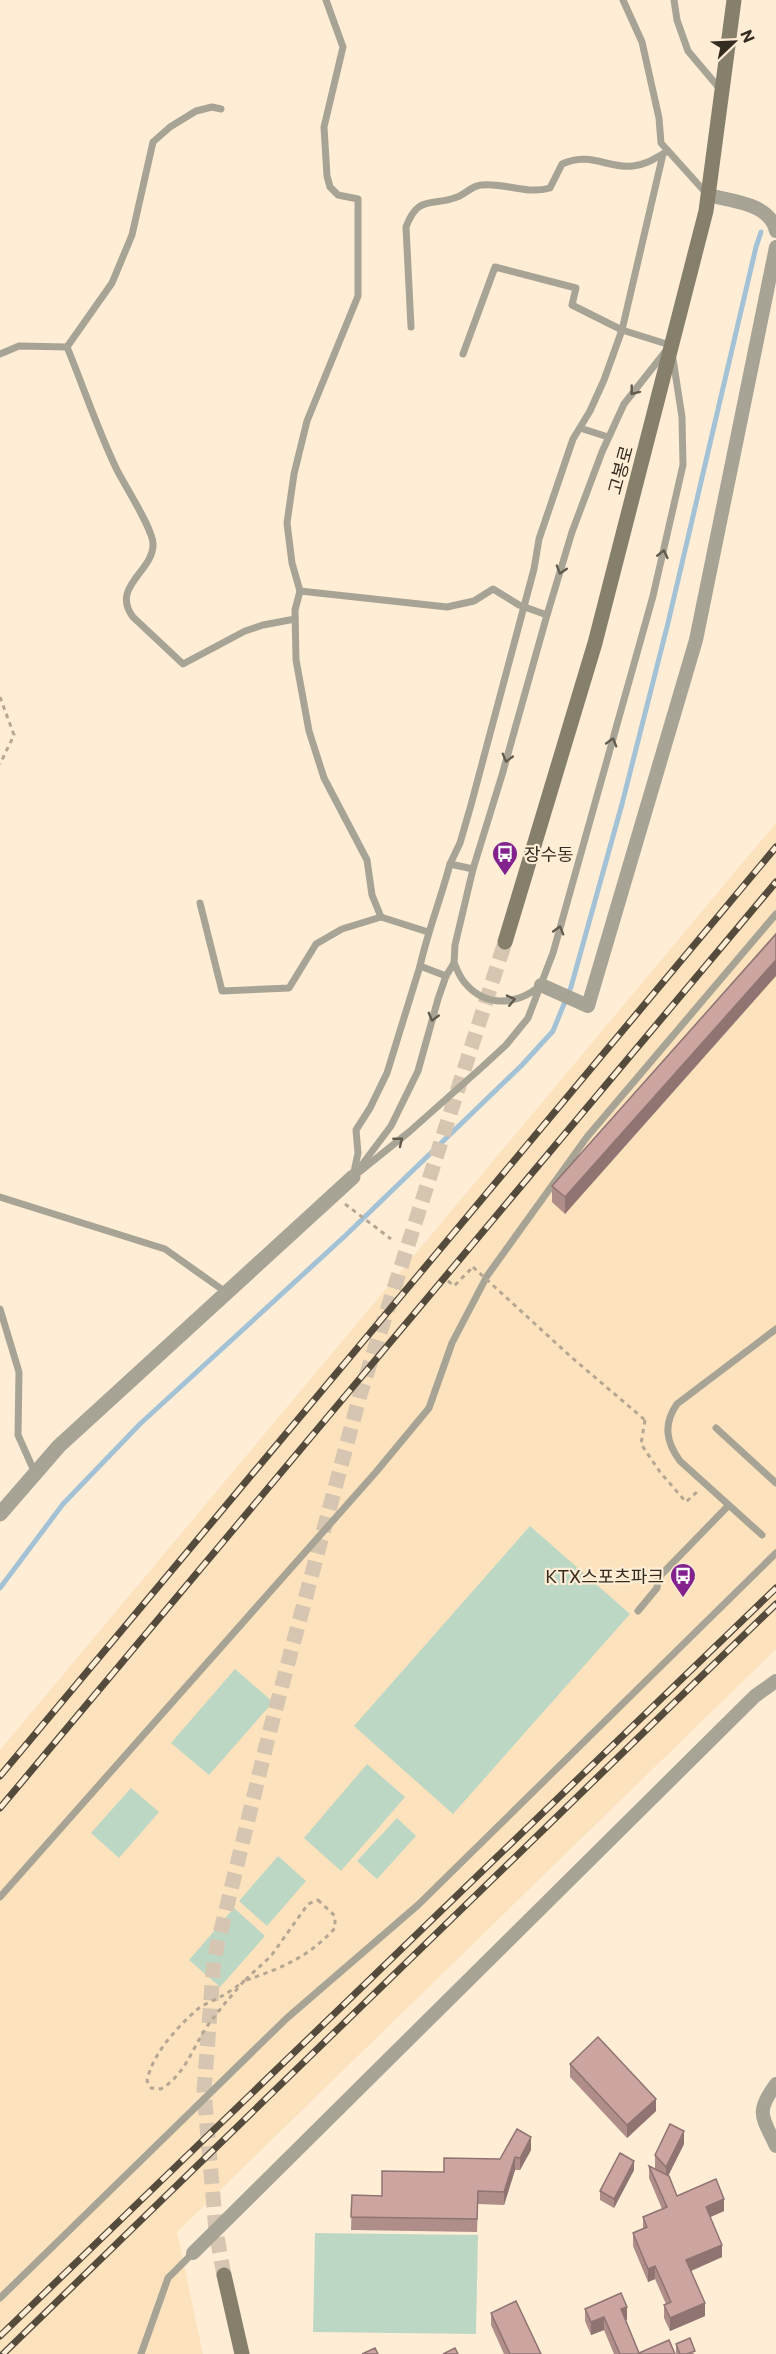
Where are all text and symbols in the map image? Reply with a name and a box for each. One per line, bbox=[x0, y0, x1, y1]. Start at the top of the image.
north arrow bbox=[704, 12, 764, 72]
text: N bbox=[737, 27, 759, 45]
one-way arrow bbox=[631, 384, 642, 395]
street label: 고봉로 bbox=[603, 443, 637, 497]
one-way arrow bbox=[655, 549, 668, 559]
one-way arrow bbox=[556, 564, 568, 575]
one-way arrow bbox=[605, 737, 617, 748]
one-way arrow bbox=[502, 753, 515, 763]
bus stop icon: 장수동 bbox=[490, 839, 520, 877]
place label: 장수동 bbox=[524, 843, 574, 865]
one-way arrow bbox=[552, 925, 564, 936]
one-way arrow bbox=[506, 994, 516, 1007]
one-way arrow bbox=[428, 1012, 441, 1022]
one-way arrow bbox=[392, 1137, 403, 1148]
bus stop icon: KTX스포츠파크 bbox=[668, 1561, 698, 1599]
place label: KTX스포츠파크 bbox=[545, 1565, 664, 1587]

